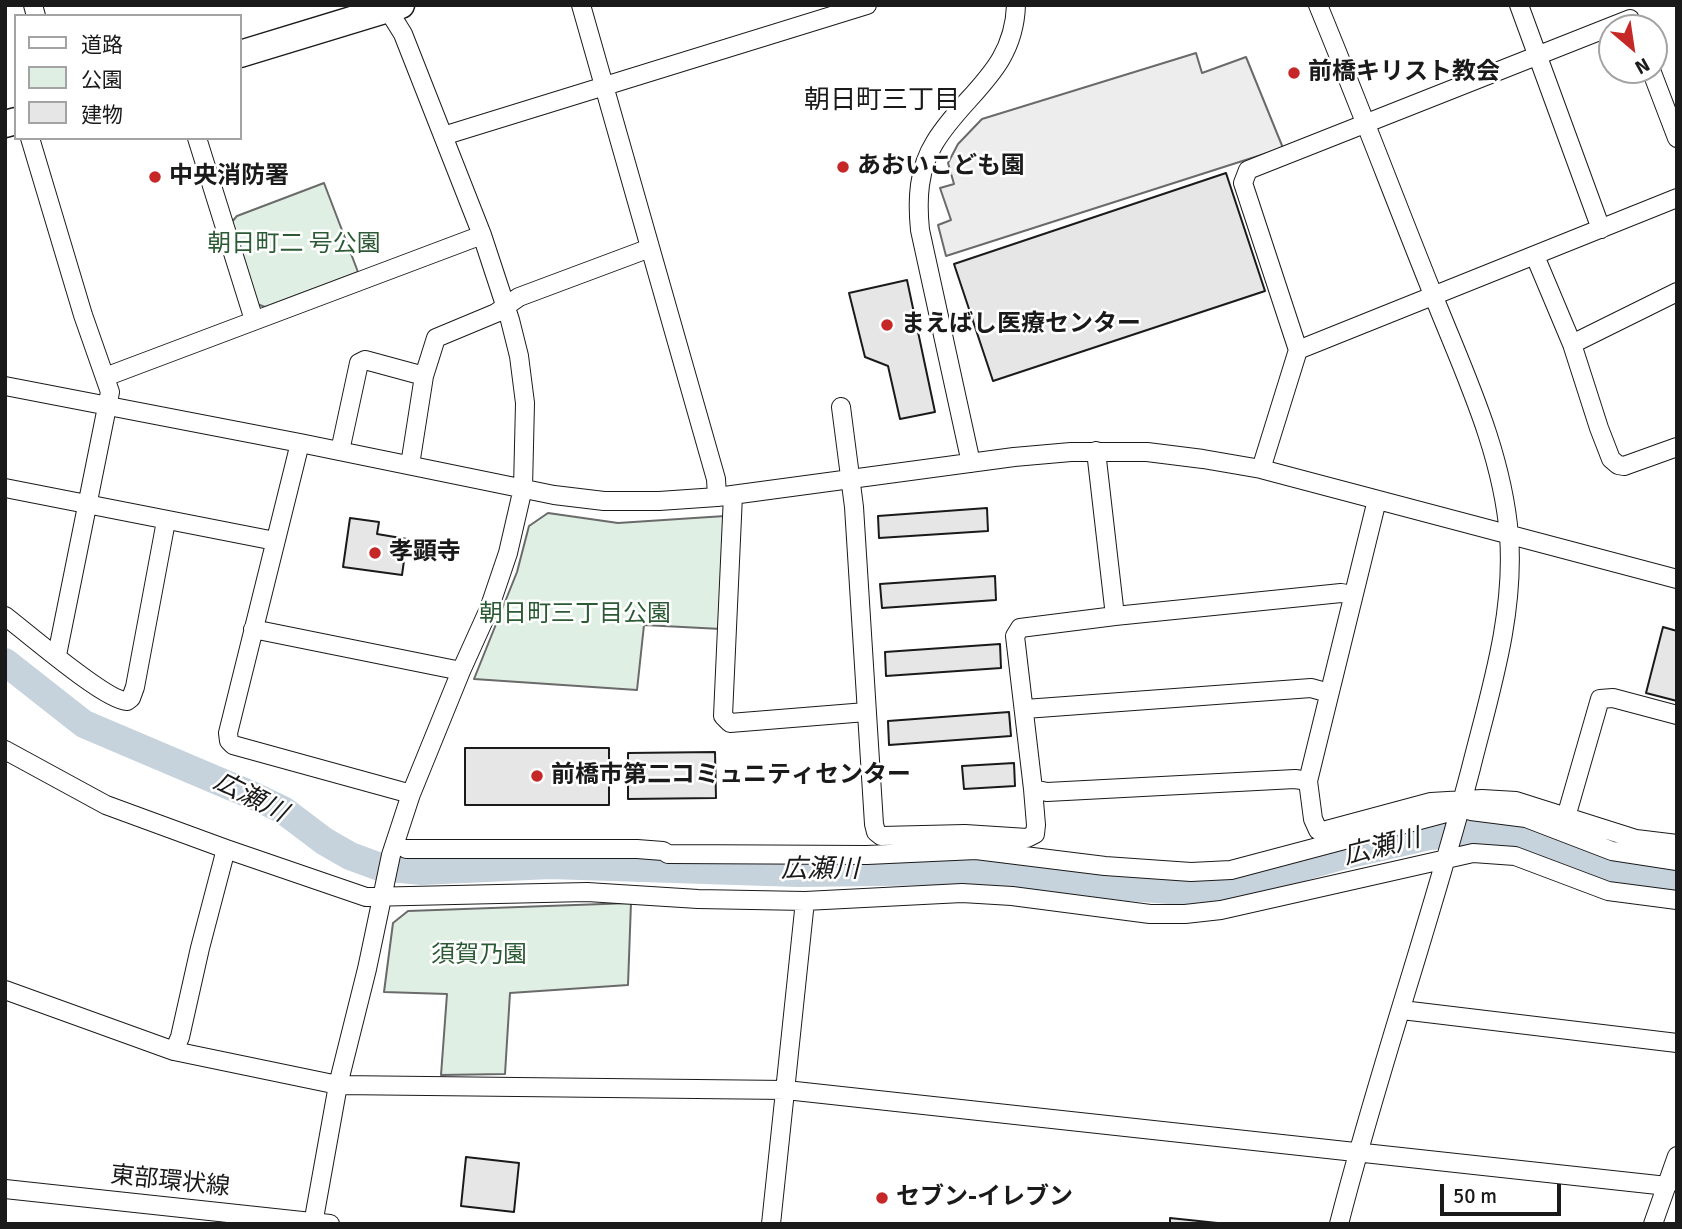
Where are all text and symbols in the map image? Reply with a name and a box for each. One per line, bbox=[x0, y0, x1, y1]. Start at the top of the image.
legend bbox=[14, 14, 242, 140]
north arrow bbox=[1598, 14, 1668, 84]
text: 道路 bbox=[81, 32, 123, 58]
text: N bbox=[1631, 52, 1654, 79]
place label: 前橋キリスト教会 bbox=[1308, 59, 1500, 87]
marker: 前橋キリスト教会 bbox=[1286, 65, 1302, 81]
text: 公園 bbox=[81, 67, 123, 93]
district label: 朝日町三丁目 bbox=[804, 85, 960, 117]
text: 建物 bbox=[81, 102, 123, 128]
place label: あおいこども園 bbox=[857, 153, 1025, 181]
marker: あおいこども園 bbox=[835, 159, 851, 175]
place label: 中央消防署 bbox=[169, 163, 289, 191]
marker: 中央消防署 bbox=[147, 169, 163, 185]
park label: 朝日町二 号公園 bbox=[207, 231, 381, 259]
place label: まえばし医療センター bbox=[901, 311, 1141, 339]
marker: まえばし医療センター bbox=[879, 317, 895, 333]
place label: 孝顕寺 bbox=[389, 539, 461, 567]
marker: 孝顕寺 bbox=[367, 545, 383, 561]
park label: 朝日町三丁目公園 bbox=[479, 601, 671, 629]
place label: 前橋市第二コミュニティセンター bbox=[551, 762, 911, 790]
water label: 広瀬川 bbox=[208, 766, 292, 830]
marker: 前橋市第二コミュニティセンター bbox=[529, 768, 545, 784]
water label: 広瀬川 bbox=[1340, 823, 1424, 873]
water label: 広瀬川 bbox=[781, 854, 859, 886]
park label: 須賀乃園 bbox=[431, 942, 527, 970]
street label: 東部環状線 bbox=[109, 1161, 231, 1203]
scale bar bbox=[1444, 1170, 1565, 1214]
text: 50 m bbox=[1453, 1183, 1497, 1209]
place label: セブン-イレブン bbox=[896, 1184, 1073, 1212]
marker: セブン-イレブン bbox=[874, 1190, 890, 1206]

